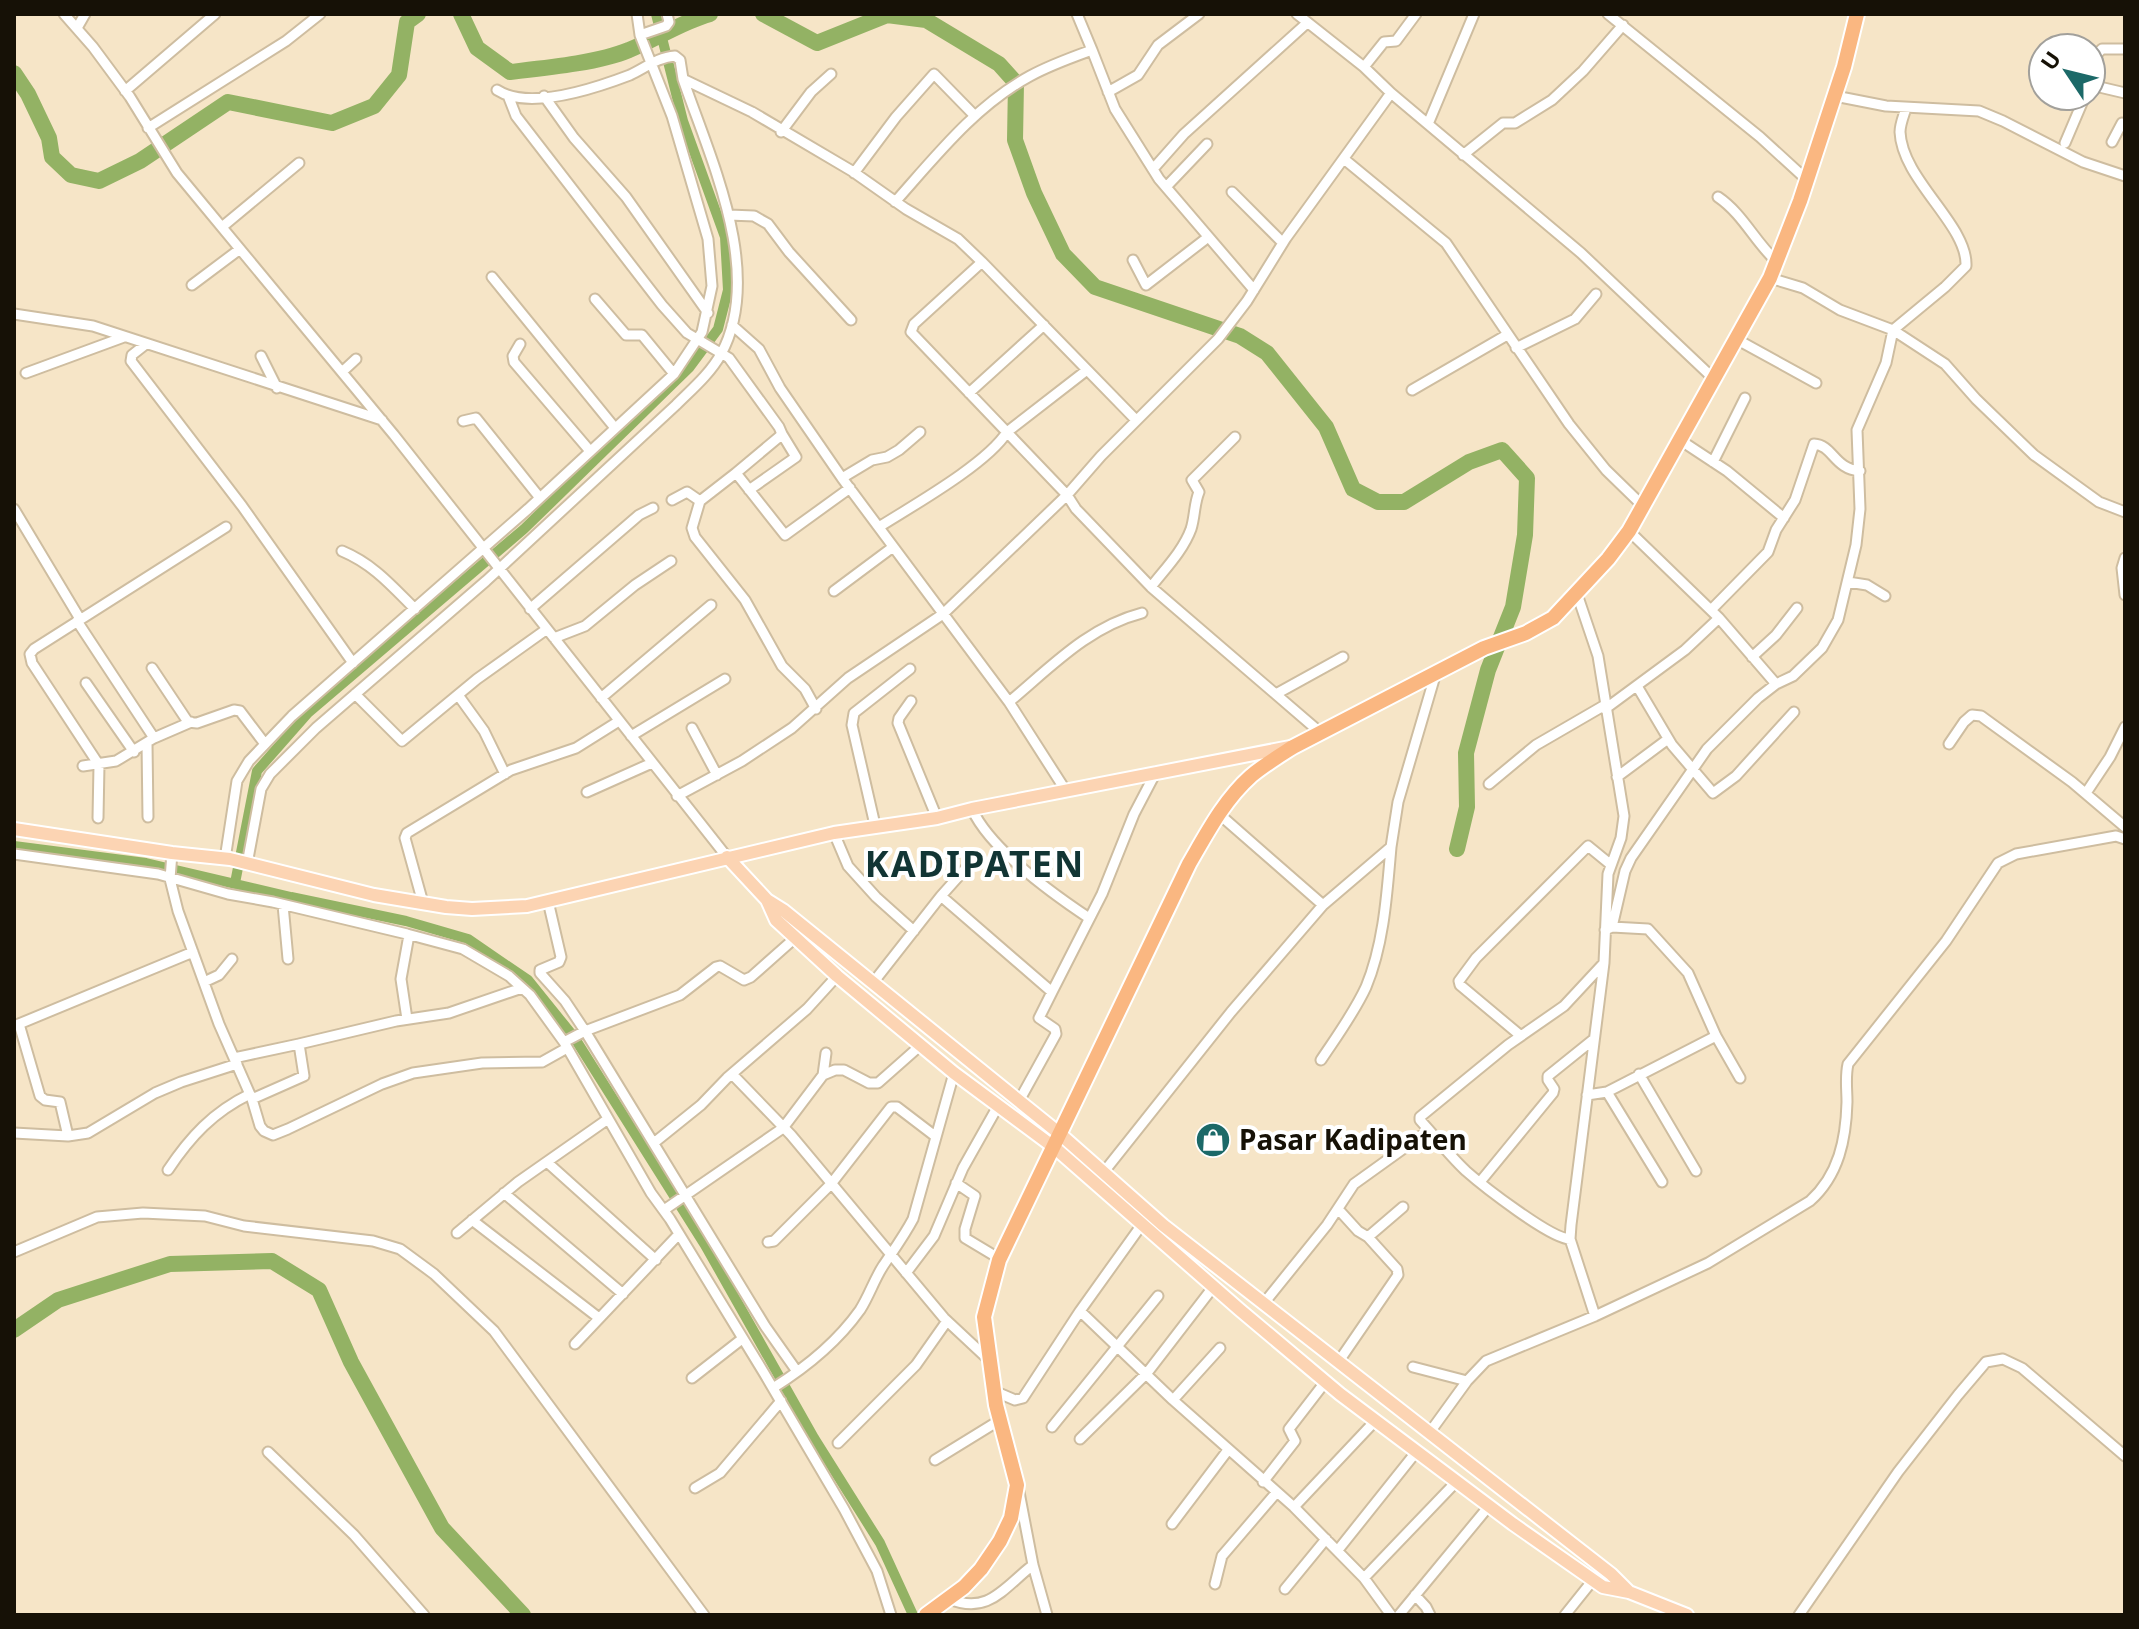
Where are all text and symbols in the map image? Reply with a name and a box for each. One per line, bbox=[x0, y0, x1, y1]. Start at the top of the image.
north arrow bbox=[2027, 32, 2107, 112]
text: U bbox=[2033, 45, 2067, 75]
district label: KADIPATEN bbox=[865, 839, 1085, 888]
place label: Pasar Kadipaten bbox=[1239, 1120, 1467, 1158]
shop icon: Pasar Kadipaten bbox=[1194, 1121, 1232, 1159]

